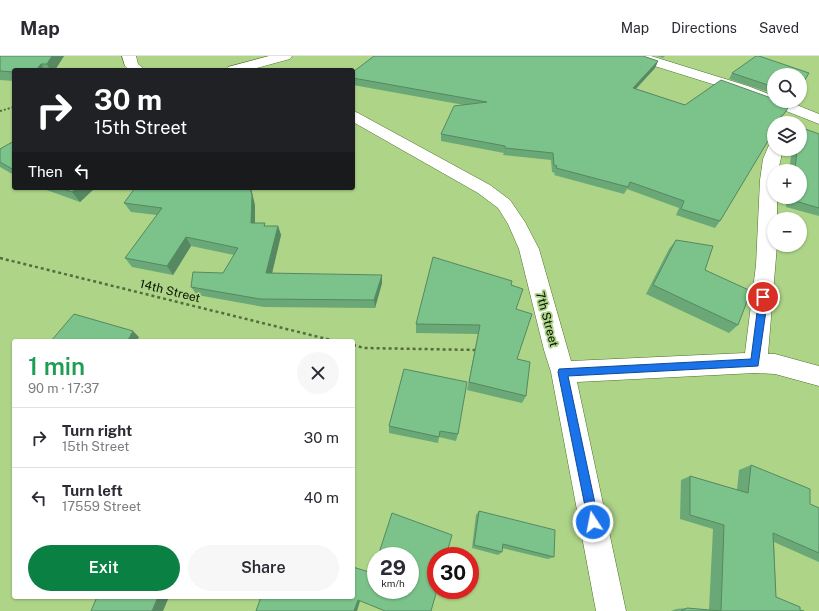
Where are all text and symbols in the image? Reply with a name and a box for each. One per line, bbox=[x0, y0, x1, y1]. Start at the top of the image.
text: Map bbox=[20, 17, 60, 39]
text: Map bbox=[621, 20, 649, 36]
text: Directions bbox=[671, 20, 737, 36]
text: Saved bbox=[759, 20, 799, 36]
map controls bbox=[767, 68, 807, 252]
button: search bbox=[767, 68, 807, 108]
text: 30 m bbox=[94, 83, 162, 116]
icon: right bbox=[28, 84, 80, 136]
button: layers bbox=[767, 116, 807, 156]
text: 15th Street bbox=[94, 117, 187, 138]
icon: left bbox=[71, 160, 93, 182]
text: Then bbox=[28, 163, 63, 180]
button: + bbox=[767, 164, 807, 204]
button: − bbox=[767, 212, 807, 252]
street label: 14th Street bbox=[138, 277, 202, 305]
pin bbox=[746, 280, 780, 314]
icon: arrive bbox=[752, 286, 774, 308]
street label: 7th Street bbox=[533, 290, 561, 349]
text: 1 min bbox=[28, 352, 85, 380]
button: close bbox=[297, 352, 339, 394]
text: 90 m · 17:37 bbox=[28, 381, 99, 396]
text: Turn right bbox=[62, 422, 132, 439]
icon: right bbox=[28, 427, 50, 449]
text: 30 m bbox=[304, 429, 339, 446]
text: 15th Street bbox=[62, 439, 129, 454]
text: Turn left bbox=[62, 482, 123, 499]
icon: left bbox=[28, 487, 50, 509]
text: 40 m bbox=[304, 489, 339, 506]
text: 17559 Street bbox=[62, 499, 141, 514]
position arrow bbox=[572, 501, 614, 543]
button: Exit bbox=[28, 545, 180, 591]
button: Share bbox=[188, 545, 339, 591]
speed limit sign: 30 bbox=[427, 547, 479, 599]
text: 29 bbox=[380, 556, 406, 580]
text: km/h bbox=[381, 577, 405, 589]

